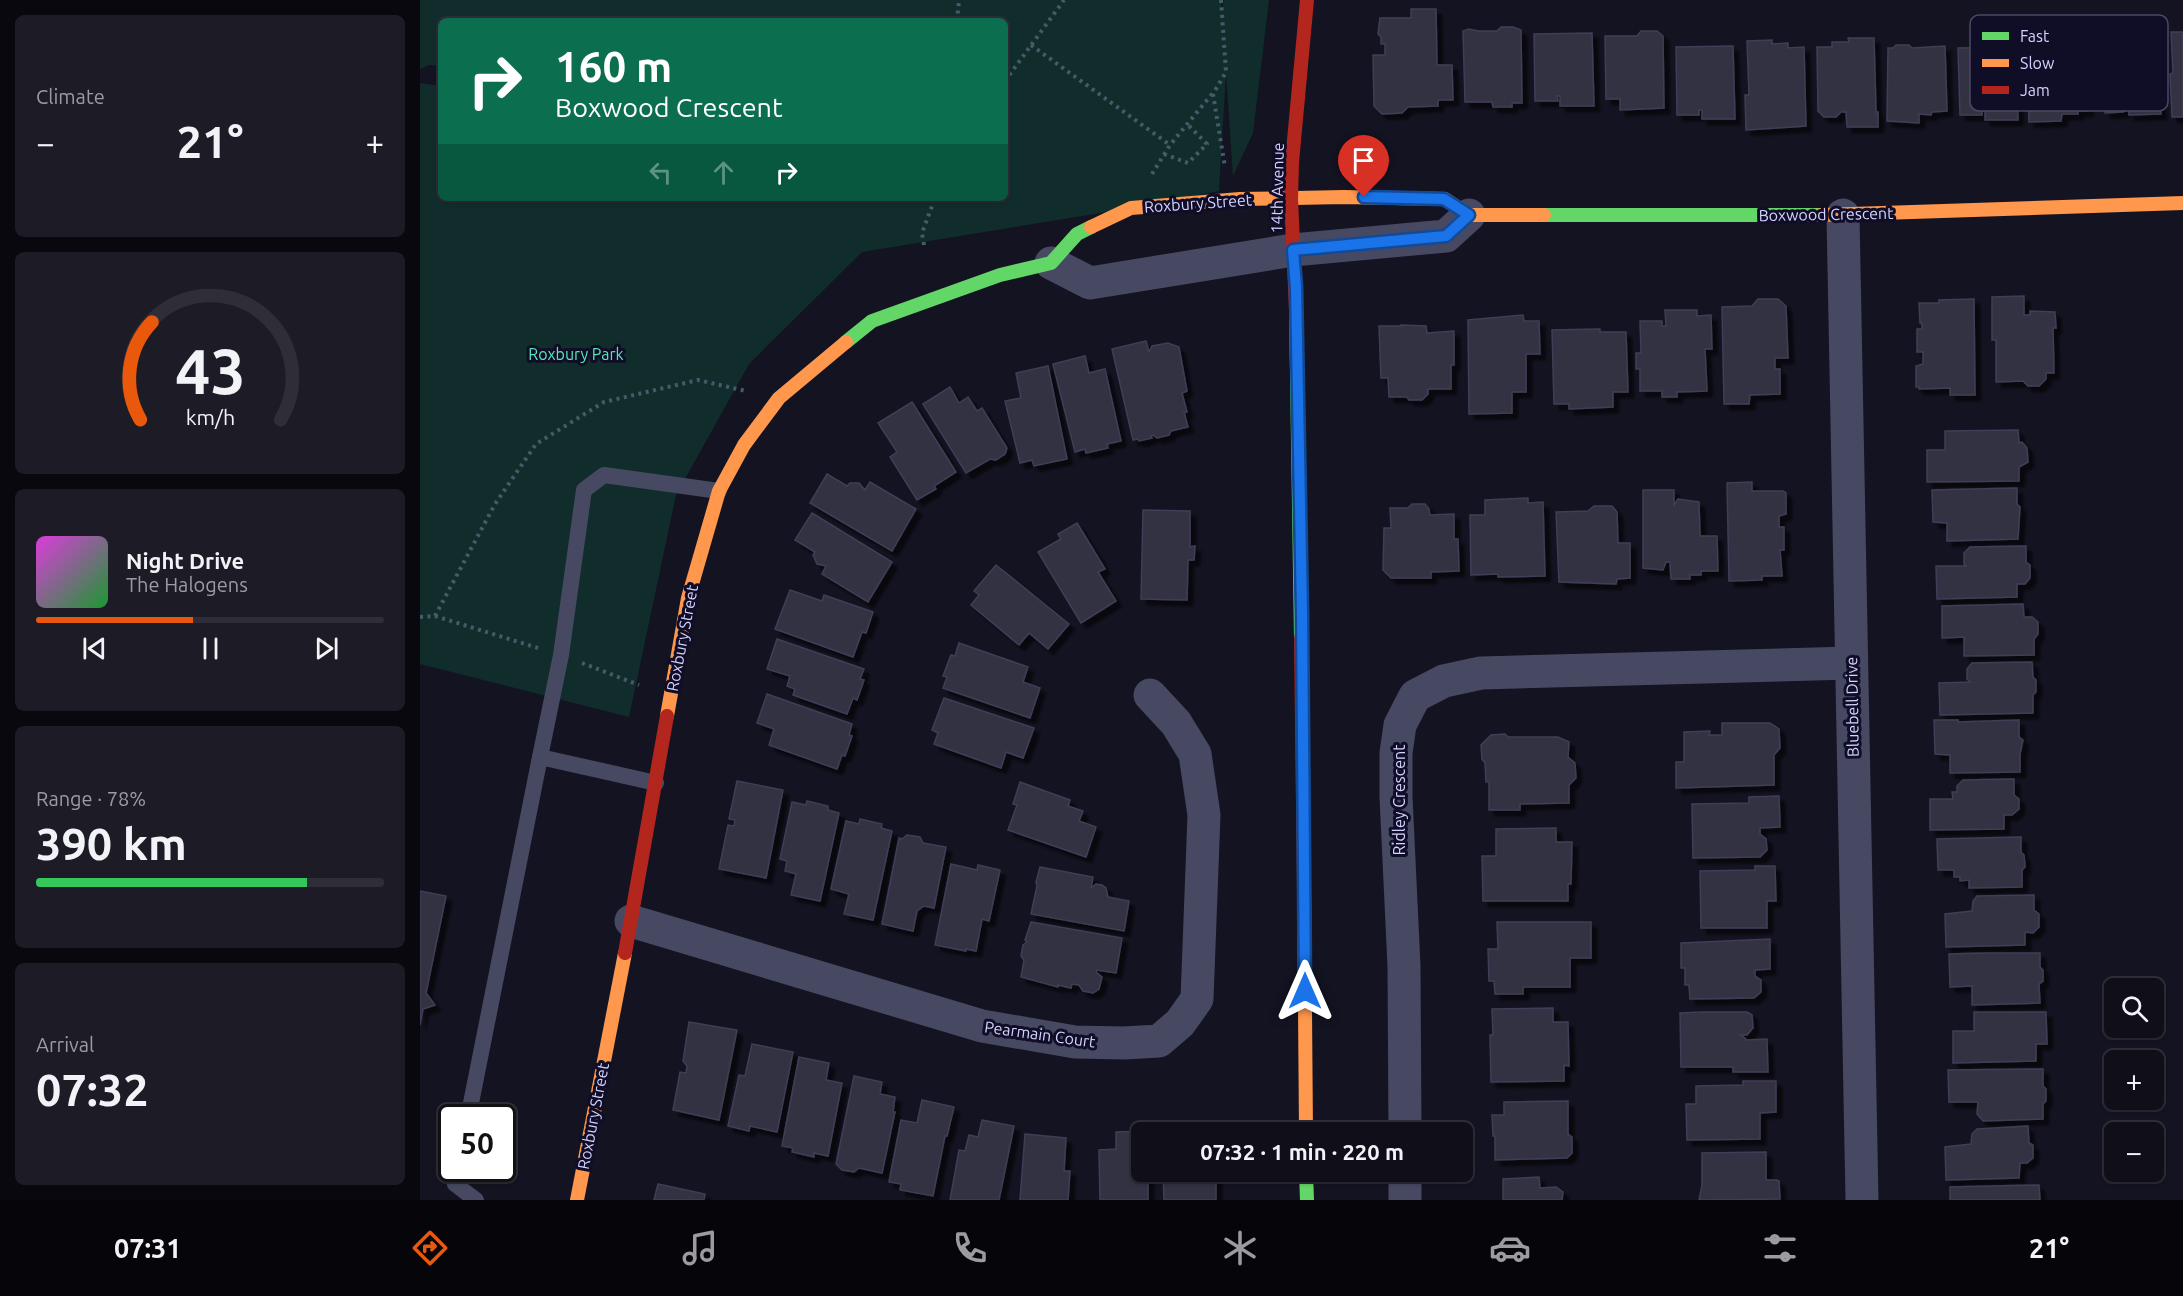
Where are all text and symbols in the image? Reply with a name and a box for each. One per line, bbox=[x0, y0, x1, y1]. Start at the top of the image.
legend bbox=[1970, 15, 2168, 111]
text: Fast bbox=[2020, 27, 2050, 45]
icon: right bbox=[456, 42, 534, 120]
text: 160 m bbox=[555, 43, 672, 90]
text: Slow bbox=[2020, 54, 2055, 72]
text: Jam bbox=[2020, 81, 2050, 99]
text: Climate bbox=[36, 85, 105, 108]
text: Boxwood Crescent bbox=[555, 92, 783, 122]
text: 21° bbox=[177, 116, 243, 167]
text: − bbox=[36, 124, 55, 161]
text: + bbox=[365, 124, 384, 161]
pin bbox=[1338, 135, 1389, 197]
street label: 14th Avenue bbox=[1267, 142, 1287, 234]
icon: arrive bbox=[1347, 144, 1380, 177]
icon: left bbox=[644, 156, 677, 189]
icon: ahead bbox=[707, 156, 740, 189]
icon: right bbox=[770, 156, 803, 189]
street label: Roxbury Street bbox=[1143, 190, 1253, 216]
street label: Boxwood Crescent bbox=[1758, 204, 1894, 224]
text: 43 bbox=[175, 336, 245, 406]
park label: Roxbury Park bbox=[528, 345, 624, 363]
text: km/h bbox=[185, 405, 235, 429]
text: Night Drive bbox=[126, 548, 244, 573]
text: The Halogens bbox=[126, 573, 248, 596]
street label: Roxbury Street bbox=[663, 582, 701, 693]
icon: previous bbox=[78, 632, 111, 665]
icon: pause bbox=[194, 632, 227, 665]
icon: next bbox=[310, 632, 343, 665]
street label: Bluebell Drive bbox=[1842, 657, 1862, 757]
street label: Ridley Crescent bbox=[1390, 744, 1408, 855]
text: Range · 78% bbox=[36, 787, 146, 810]
text: 390 km bbox=[36, 818, 187, 869]
position arrow bbox=[1273, 959, 1337, 1023]
map controls bbox=[2104, 978, 2164, 1182]
button: search bbox=[2104, 978, 2164, 1038]
street label: Pearmain Court bbox=[983, 1017, 1097, 1051]
text: Arrival bbox=[36, 1033, 94, 1056]
button: + bbox=[2104, 1050, 2164, 1110]
street label: Roxbury Street bbox=[574, 1060, 612, 1171]
text: 07:32 bbox=[36, 1064, 149, 1115]
speed limit sign: 50 bbox=[438, 1104, 516, 1182]
button: − bbox=[2104, 1122, 2164, 1182]
text: 07:32 · 1 min · 220 m bbox=[1200, 1139, 1404, 1164]
icon: directions bbox=[409, 1227, 451, 1269]
icon: music bbox=[679, 1227, 721, 1269]
icon: phone bbox=[949, 1227, 991, 1269]
icon: climate bbox=[1219, 1227, 1261, 1269]
icon: car bbox=[1489, 1227, 1531, 1269]
icon: filters bbox=[1759, 1227, 1801, 1269]
text: 07:31 bbox=[114, 1233, 182, 1263]
text: 21° bbox=[2029, 1233, 2069, 1263]

